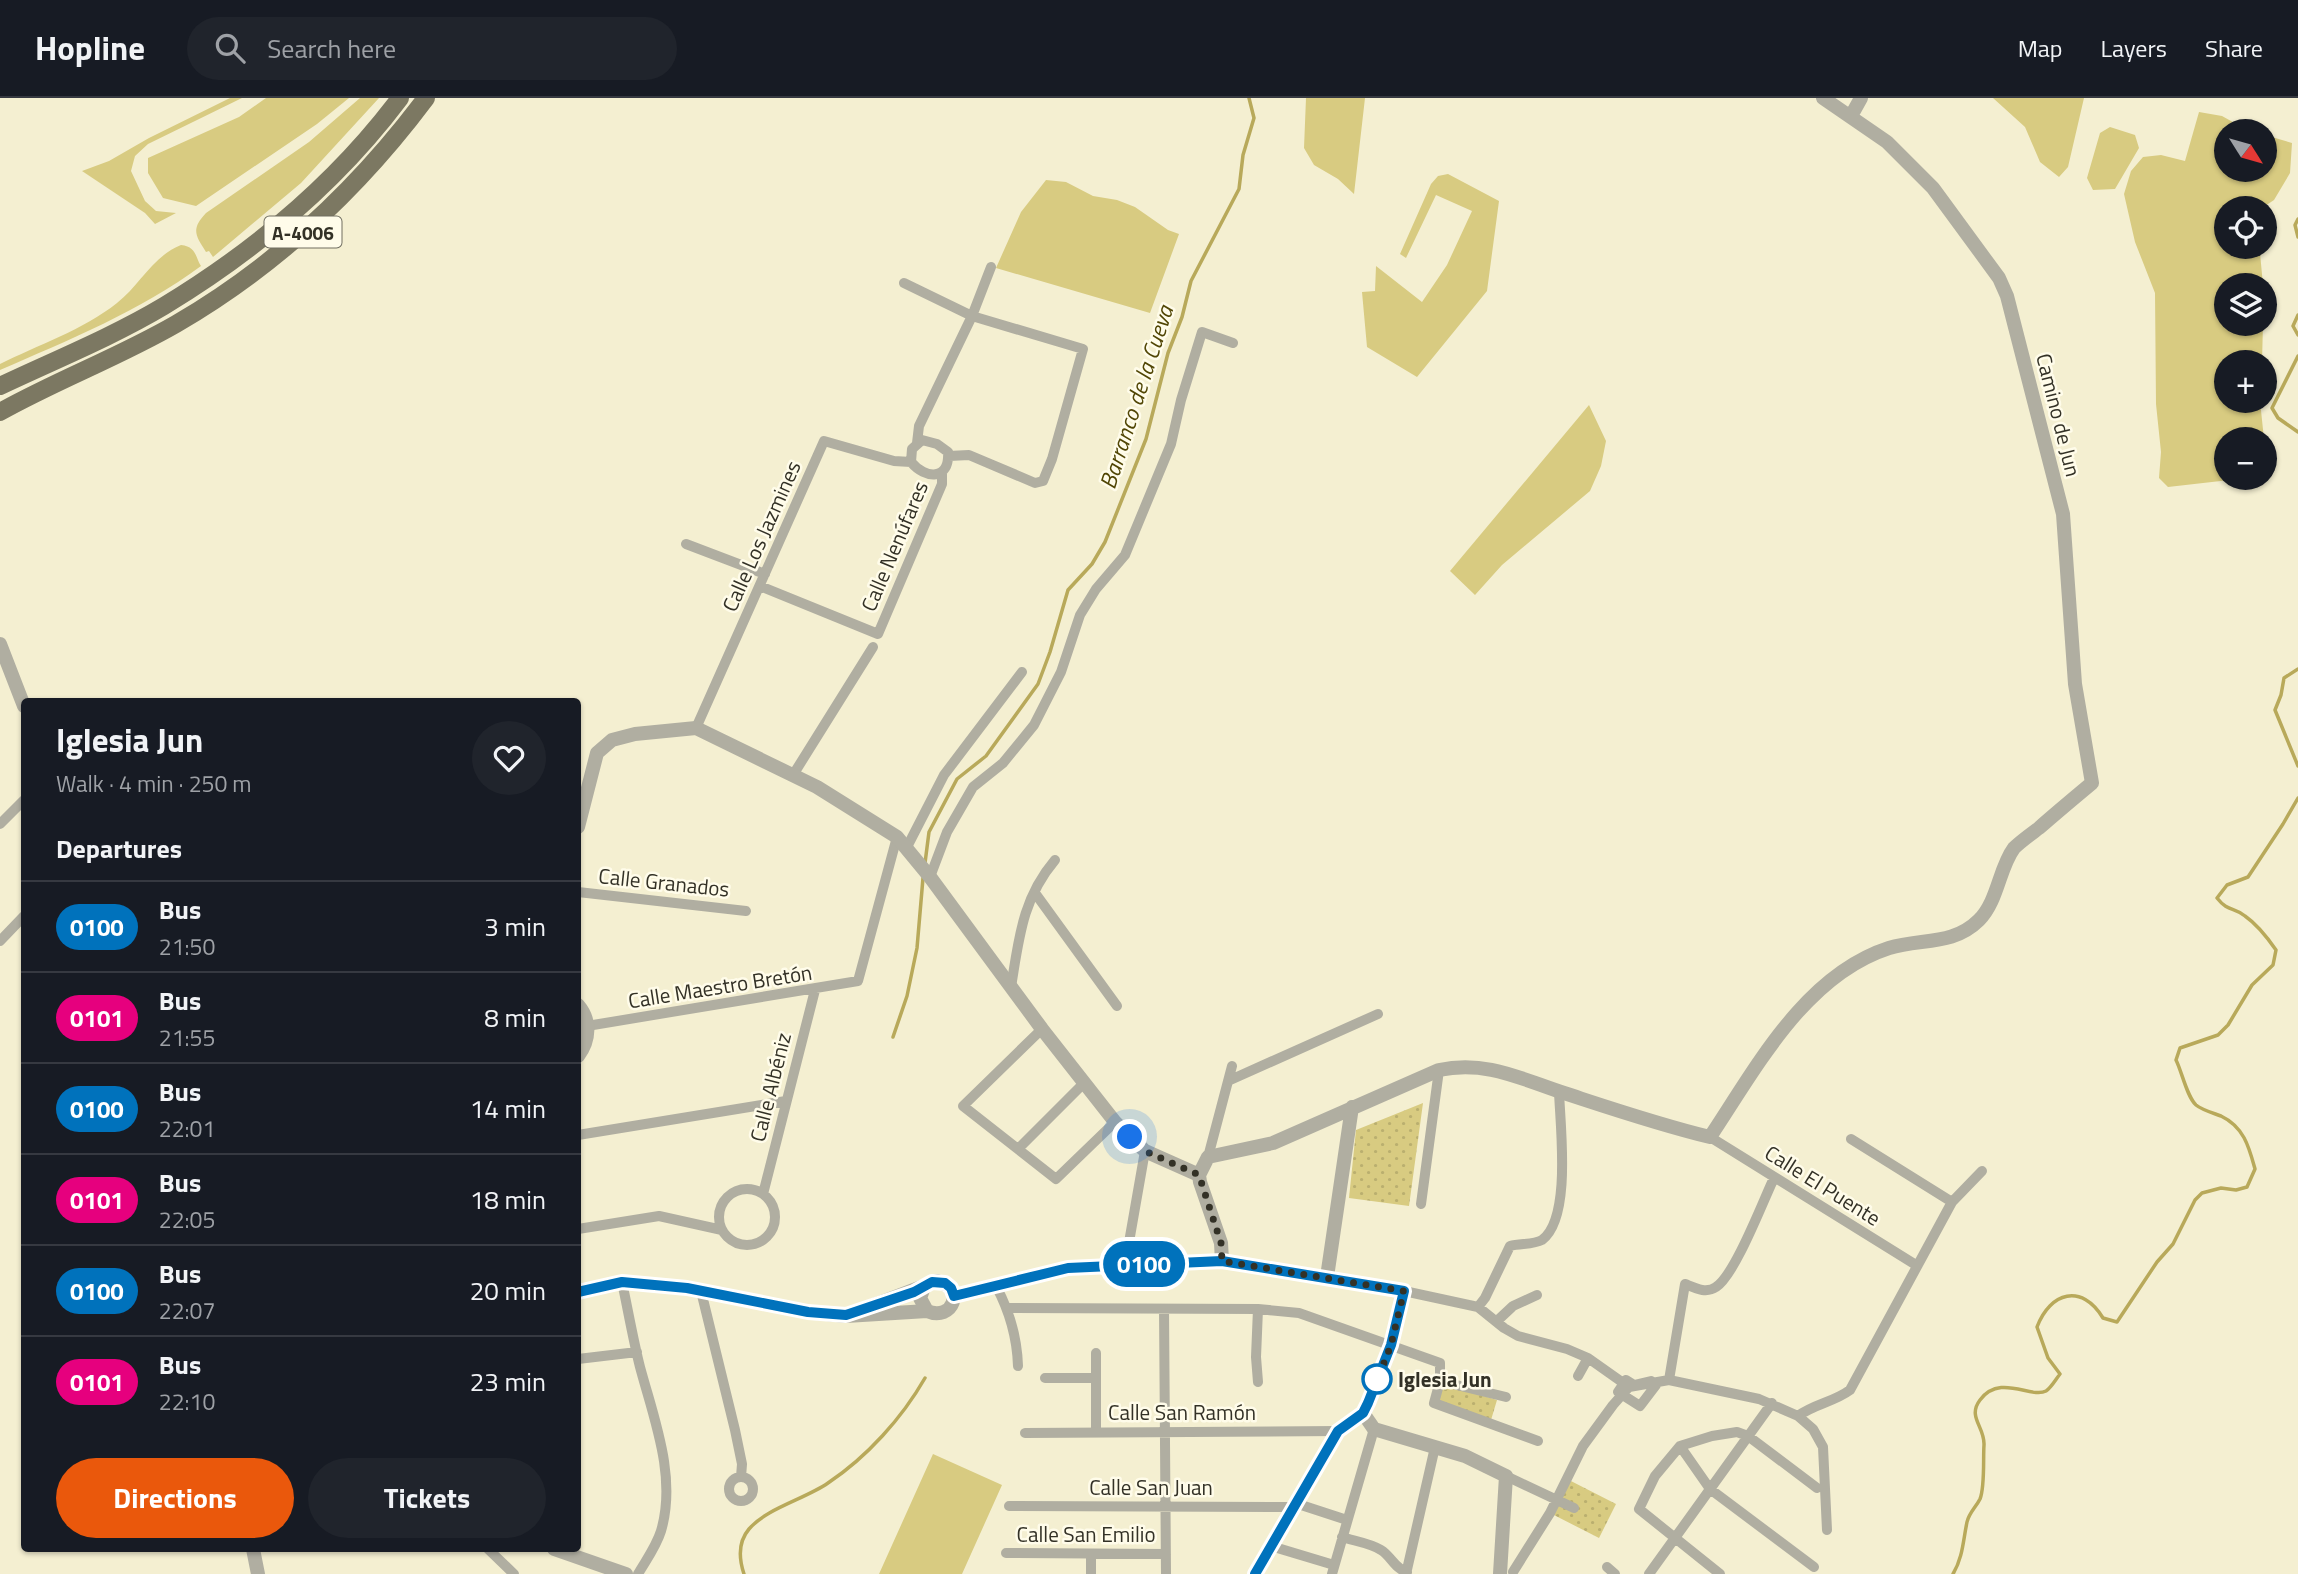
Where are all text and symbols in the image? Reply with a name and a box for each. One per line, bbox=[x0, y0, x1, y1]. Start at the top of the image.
search box bbox=[187, 17, 677, 80]
text: Hopline bbox=[35, 23, 145, 73]
icon: search bbox=[211, 29, 249, 67]
text: Search here bbox=[267, 29, 396, 68]
text: Map bbox=[2018, 30, 2063, 66]
text: Layers bbox=[2101, 30, 2167, 66]
text: Share bbox=[2205, 30, 2263, 66]
north arrow bbox=[2214, 119, 2277, 182]
map controls bbox=[2214, 119, 2277, 490]
button: locate bbox=[2214, 196, 2277, 259]
road number: A-4006 bbox=[264, 216, 342, 248]
button: layers bbox=[2214, 273, 2277, 336]
water label: Barranco de la Cueva bbox=[1090, 299, 1183, 493]
street label: Camino de Jun bbox=[2028, 350, 2090, 480]
button: + bbox=[2214, 350, 2277, 413]
button: − bbox=[2214, 427, 2277, 490]
street label: Calle Los Jazmines bbox=[713, 455, 809, 617]
street label: Calle Nenúfares bbox=[852, 476, 936, 616]
text: Iglesia Jun bbox=[56, 715, 203, 765]
button: heart bbox=[472, 721, 546, 795]
text: Walk · 4 min · 250 m bbox=[56, 766, 252, 801]
text: Departures bbox=[56, 829, 182, 868]
street label: Calle Granados bbox=[597, 859, 731, 905]
text: Bus bbox=[159, 890, 201, 929]
text: 3 min bbox=[484, 907, 546, 946]
text: 0100 bbox=[70, 909, 124, 945]
text: 21:50 bbox=[159, 929, 215, 964]
street label: Calle Maestro Bretón bbox=[626, 956, 814, 1016]
text: Bus bbox=[159, 981, 201, 1020]
text: 8 min bbox=[484, 998, 546, 1037]
text: 0101 bbox=[70, 1000, 124, 1036]
text: 21:55 bbox=[159, 1020, 215, 1055]
street label: Calle Albéniz bbox=[741, 1029, 799, 1145]
text: Bus bbox=[159, 1072, 201, 1111]
text: 14 min bbox=[470, 1089, 546, 1128]
text: 0100 bbox=[70, 1091, 124, 1127]
text: 22:01 bbox=[159, 1111, 215, 1146]
your location bbox=[1112, 1119, 1147, 1154]
street label: Calle El Puente bbox=[1759, 1137, 1887, 1233]
text: Bus bbox=[159, 1163, 201, 1202]
text: 18 min bbox=[470, 1180, 546, 1219]
text: 0101 bbox=[70, 1182, 124, 1218]
text: 22:05 bbox=[159, 1202, 215, 1237]
line badge: 0100 bbox=[1095, 1241, 1193, 1287]
text: 0100 bbox=[1117, 1246, 1171, 1282]
text: Bus bbox=[159, 1254, 201, 1293]
text: 20 min bbox=[470, 1271, 546, 1310]
text: 0100 bbox=[70, 1273, 124, 1309]
text: 22:07 bbox=[159, 1293, 215, 1328]
text: Bus bbox=[159, 1345, 201, 1384]
text: 23 min bbox=[470, 1362, 546, 1401]
place label: Iglesia Jun bbox=[1398, 1363, 1492, 1395]
text: 0101 bbox=[70, 1364, 124, 1400]
marker: Iglesia Jun bbox=[1362, 1364, 1392, 1394]
text: 22:10 bbox=[159, 1384, 215, 1419]
street label: Calle San Ramón bbox=[1108, 1396, 1256, 1428]
button: Directions bbox=[56, 1458, 294, 1538]
button: Tickets bbox=[308, 1458, 546, 1538]
street label: Calle San Juan bbox=[1089, 1471, 1213, 1503]
street label: Calle San Emilio bbox=[1017, 1518, 1155, 1550]

